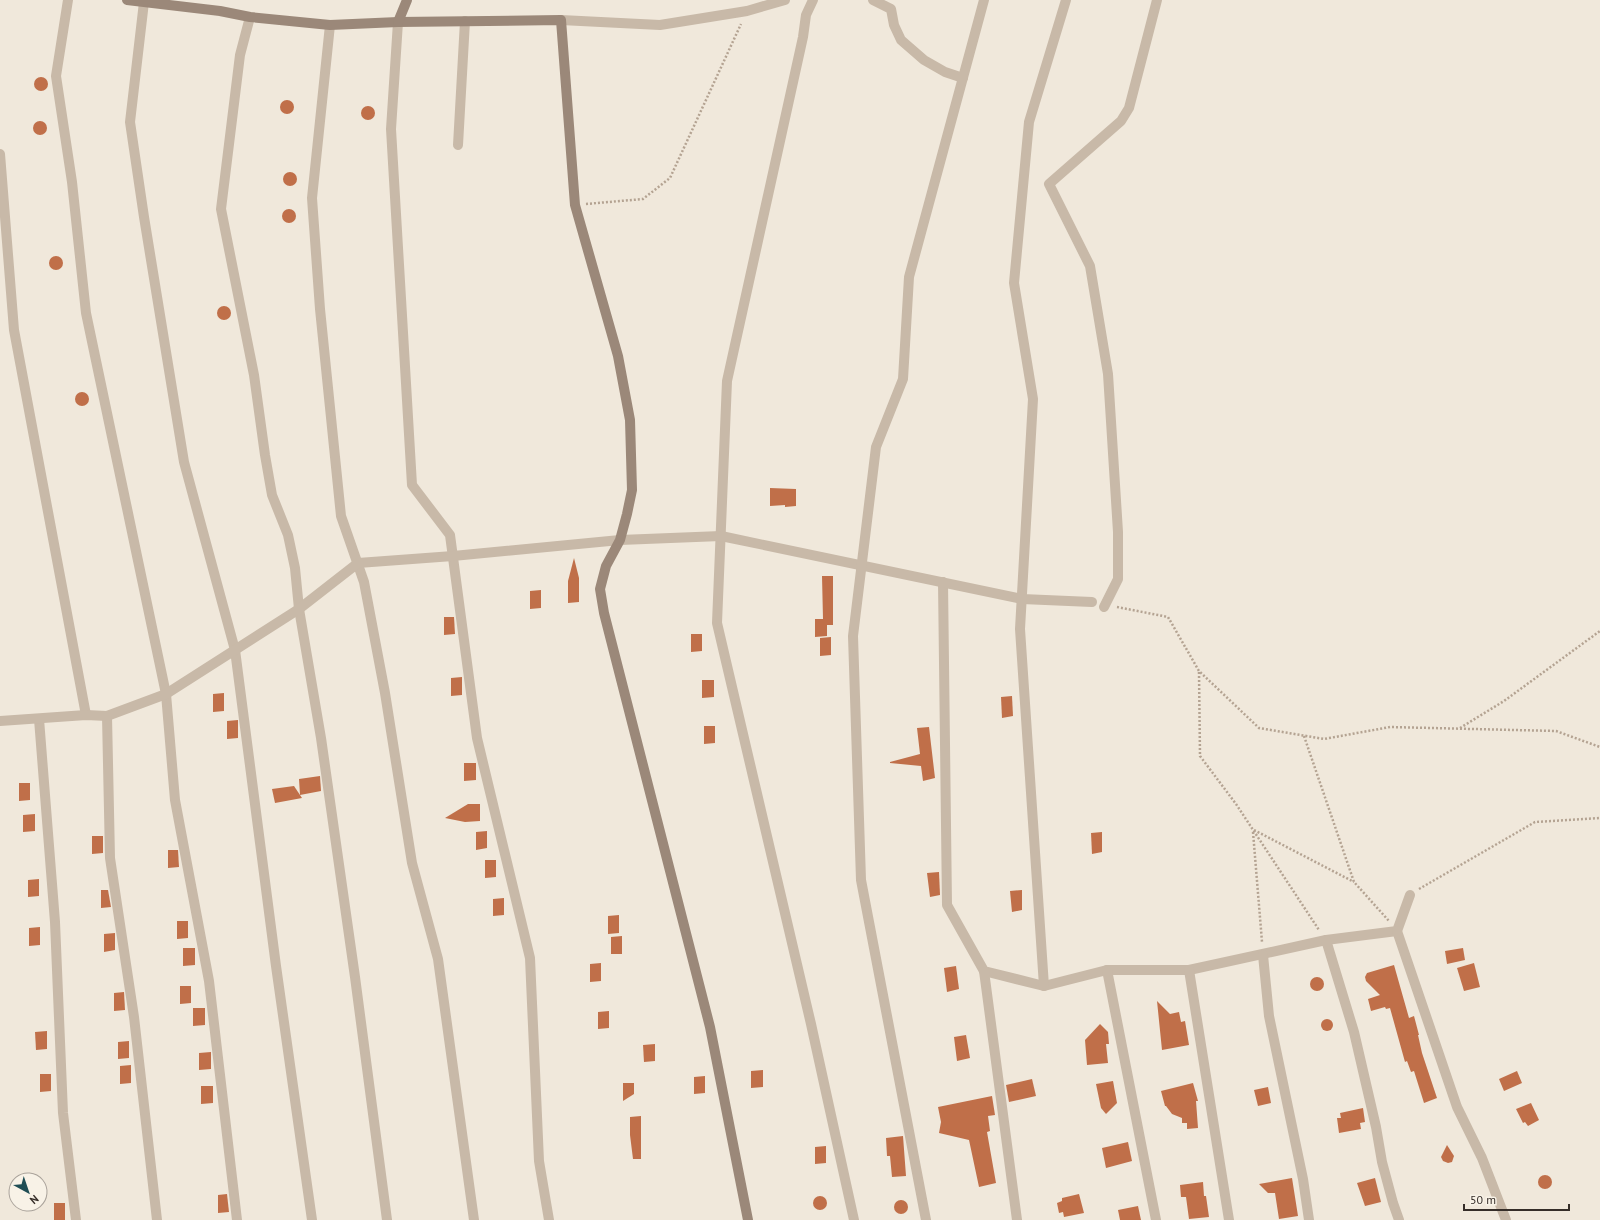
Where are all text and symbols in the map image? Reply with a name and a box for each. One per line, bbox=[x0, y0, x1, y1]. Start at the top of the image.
north arrow bbox=[8, 1172, 48, 1212]
scale bar bbox=[1464, 1186, 1569, 1212]
text: N bbox=[27, 1192, 42, 1207]
text: 50 m bbox=[1470, 1192, 1496, 1207]

